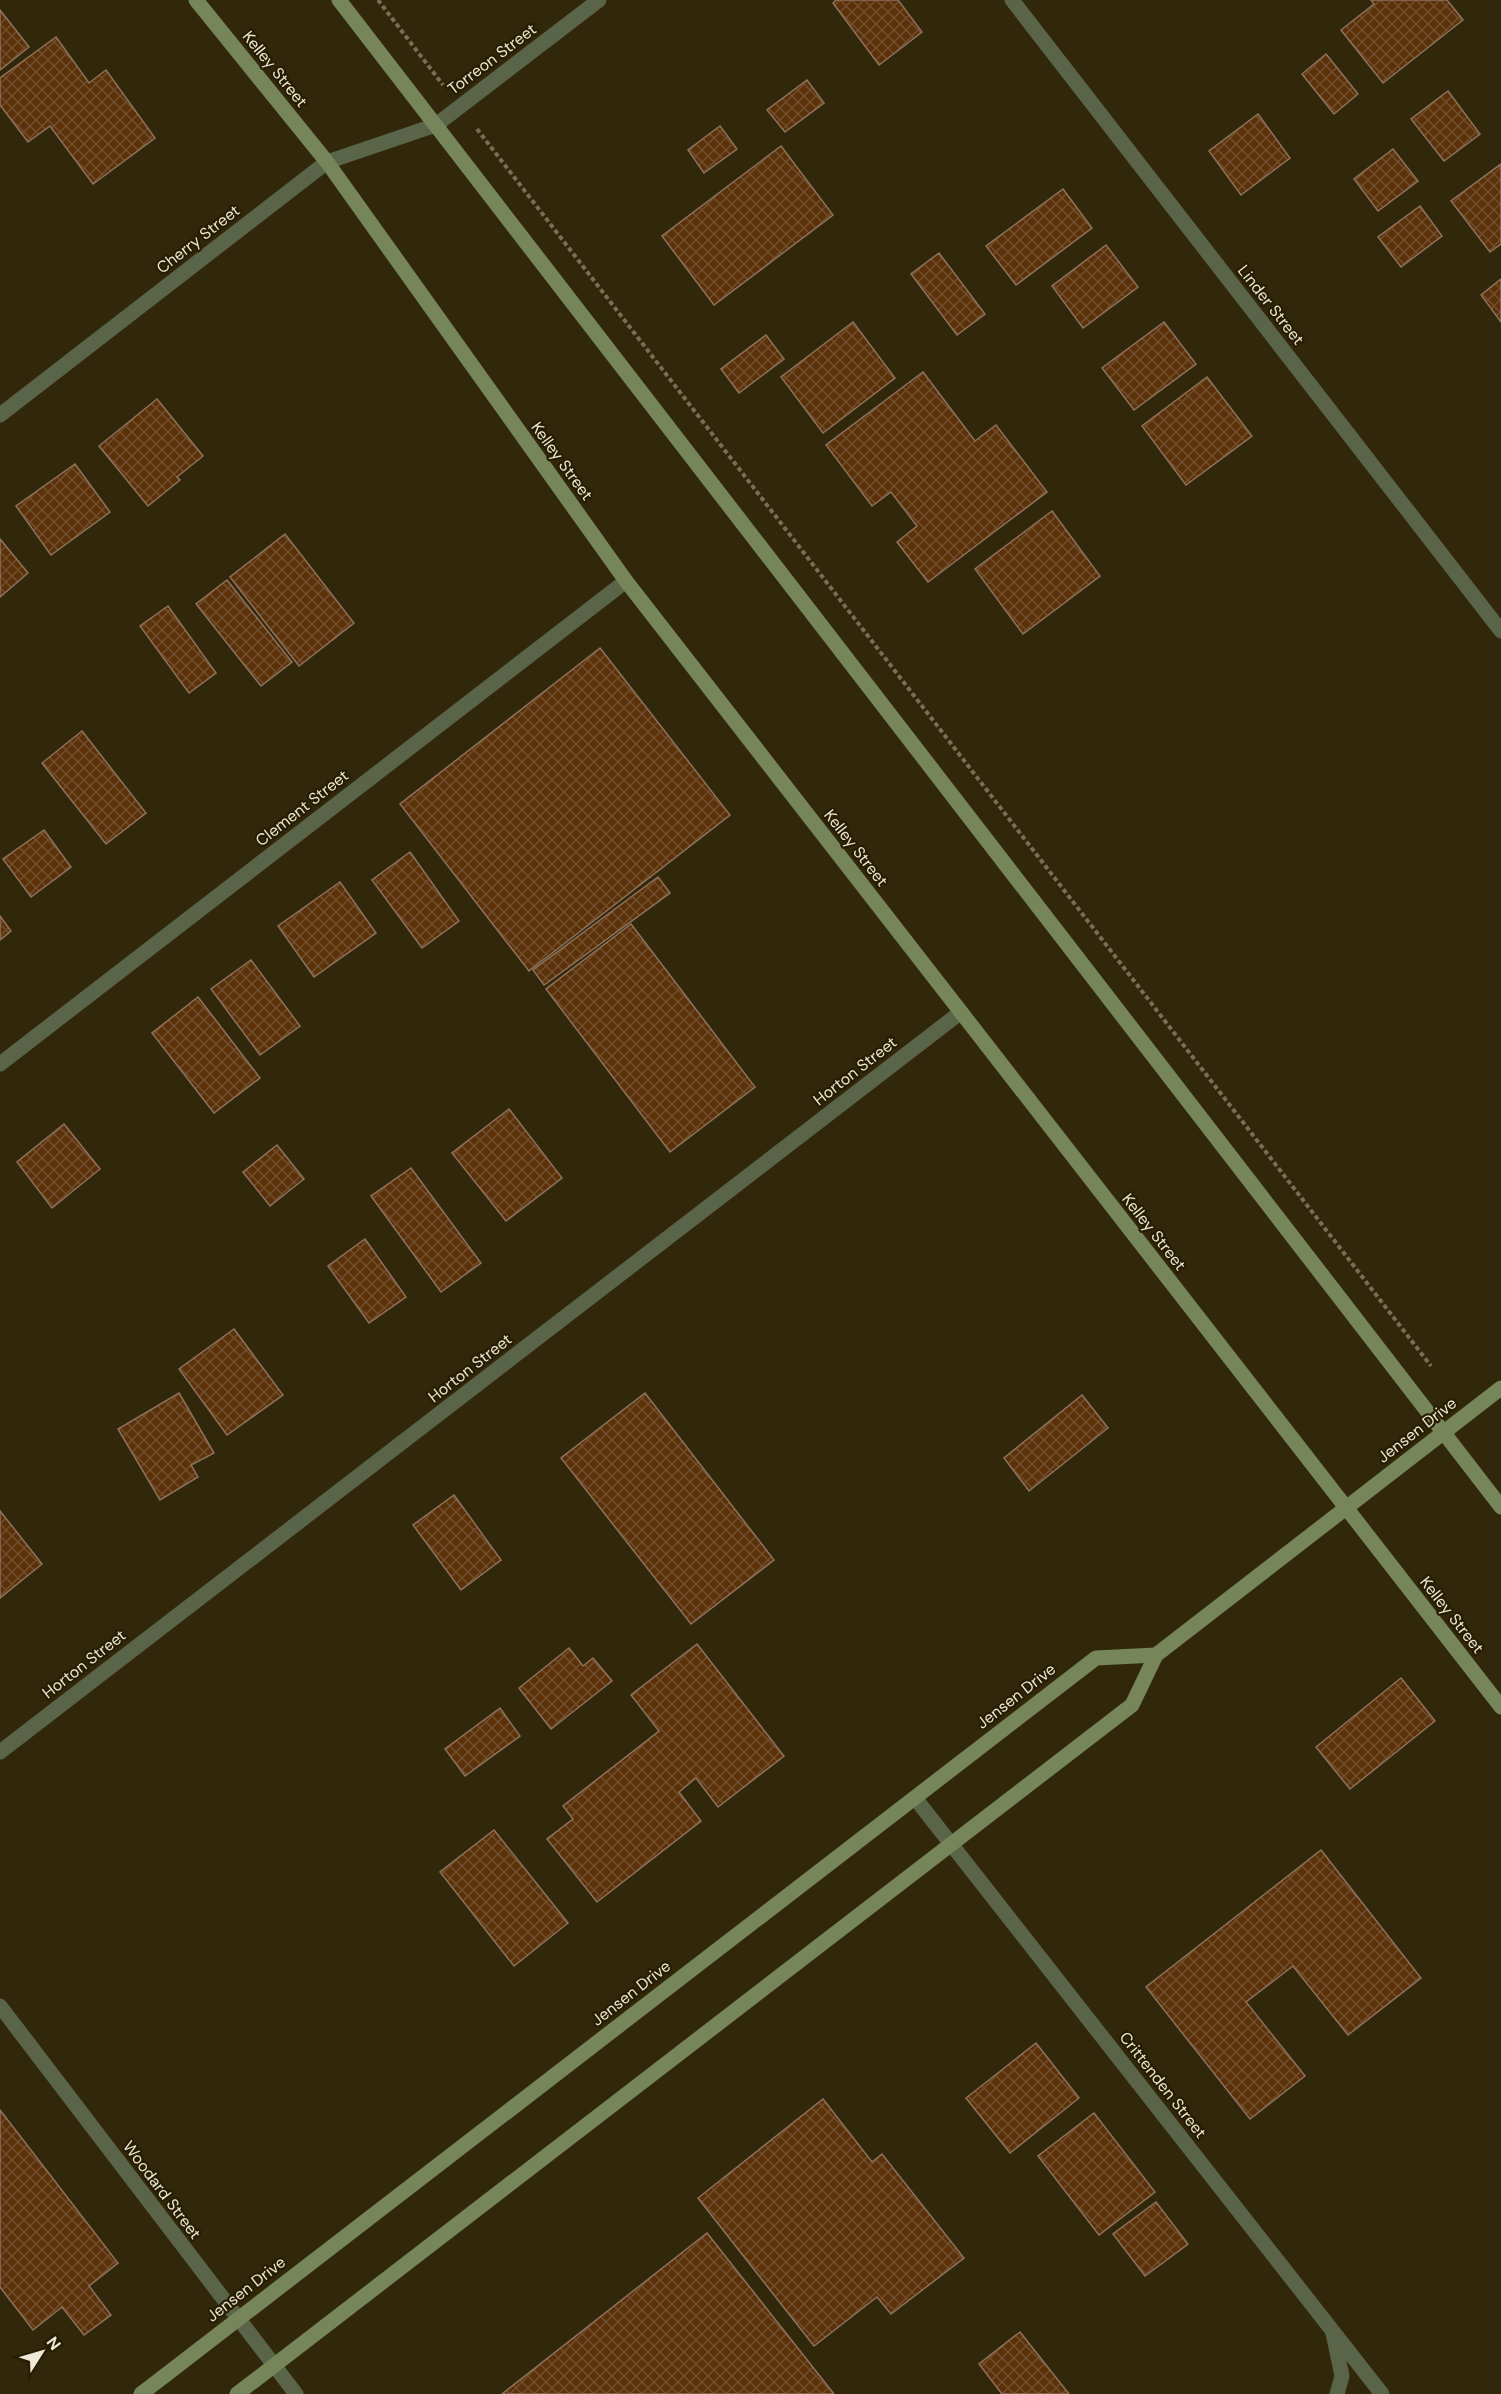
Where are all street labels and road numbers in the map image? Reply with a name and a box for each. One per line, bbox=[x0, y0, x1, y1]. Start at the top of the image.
street label: Torreon Street bbox=[443, 19, 541, 99]
street label: Kelley Street bbox=[238, 27, 312, 111]
street label: Cherry Street bbox=[152, 200, 244, 278]
street label: Linder Street bbox=[1233, 261, 1309, 349]
street label: Kelley Street bbox=[526, 417, 598, 505]
street label: Clement Street bbox=[251, 765, 353, 851]
street label: Kelley Street bbox=[819, 805, 893, 891]
street label: Horton Street bbox=[809, 1032, 901, 1110]
street label: Kelley Street bbox=[1117, 1189, 1191, 1275]
street label: Horton Street bbox=[424, 1329, 516, 1407]
street label: Jensen Drive bbox=[1373, 1393, 1461, 1467]
street label: Kelley Street bbox=[1415, 1572, 1489, 1658]
street label: Horton Street bbox=[38, 1625, 130, 1703]
street label: Jensen Drive bbox=[972, 1659, 1060, 1733]
street label: Jensen Drive bbox=[587, 1956, 675, 2030]
street label: Crittenden Street bbox=[1115, 2027, 1211, 2143]
street label: Woodard Street bbox=[118, 2137, 206, 2243]
street label: Jensen Drive bbox=[202, 2252, 290, 2326]

